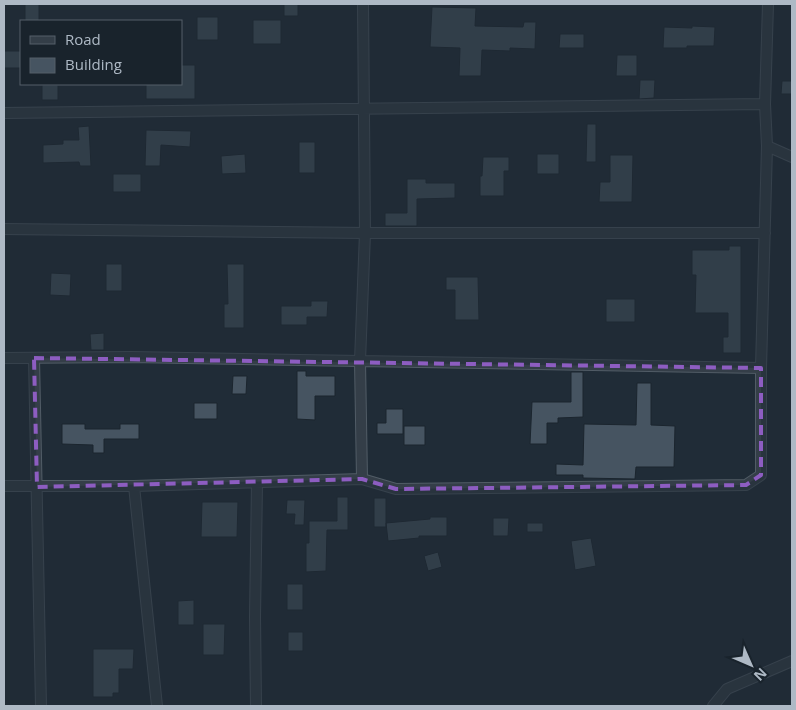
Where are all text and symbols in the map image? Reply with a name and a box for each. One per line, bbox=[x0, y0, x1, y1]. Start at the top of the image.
legend bbox=[20, 20, 182, 85]
text: Road bbox=[65, 29, 101, 49]
text: Building bbox=[65, 54, 122, 74]
north arrow bbox=[726, 640, 776, 690]
text: N bbox=[750, 664, 771, 685]

